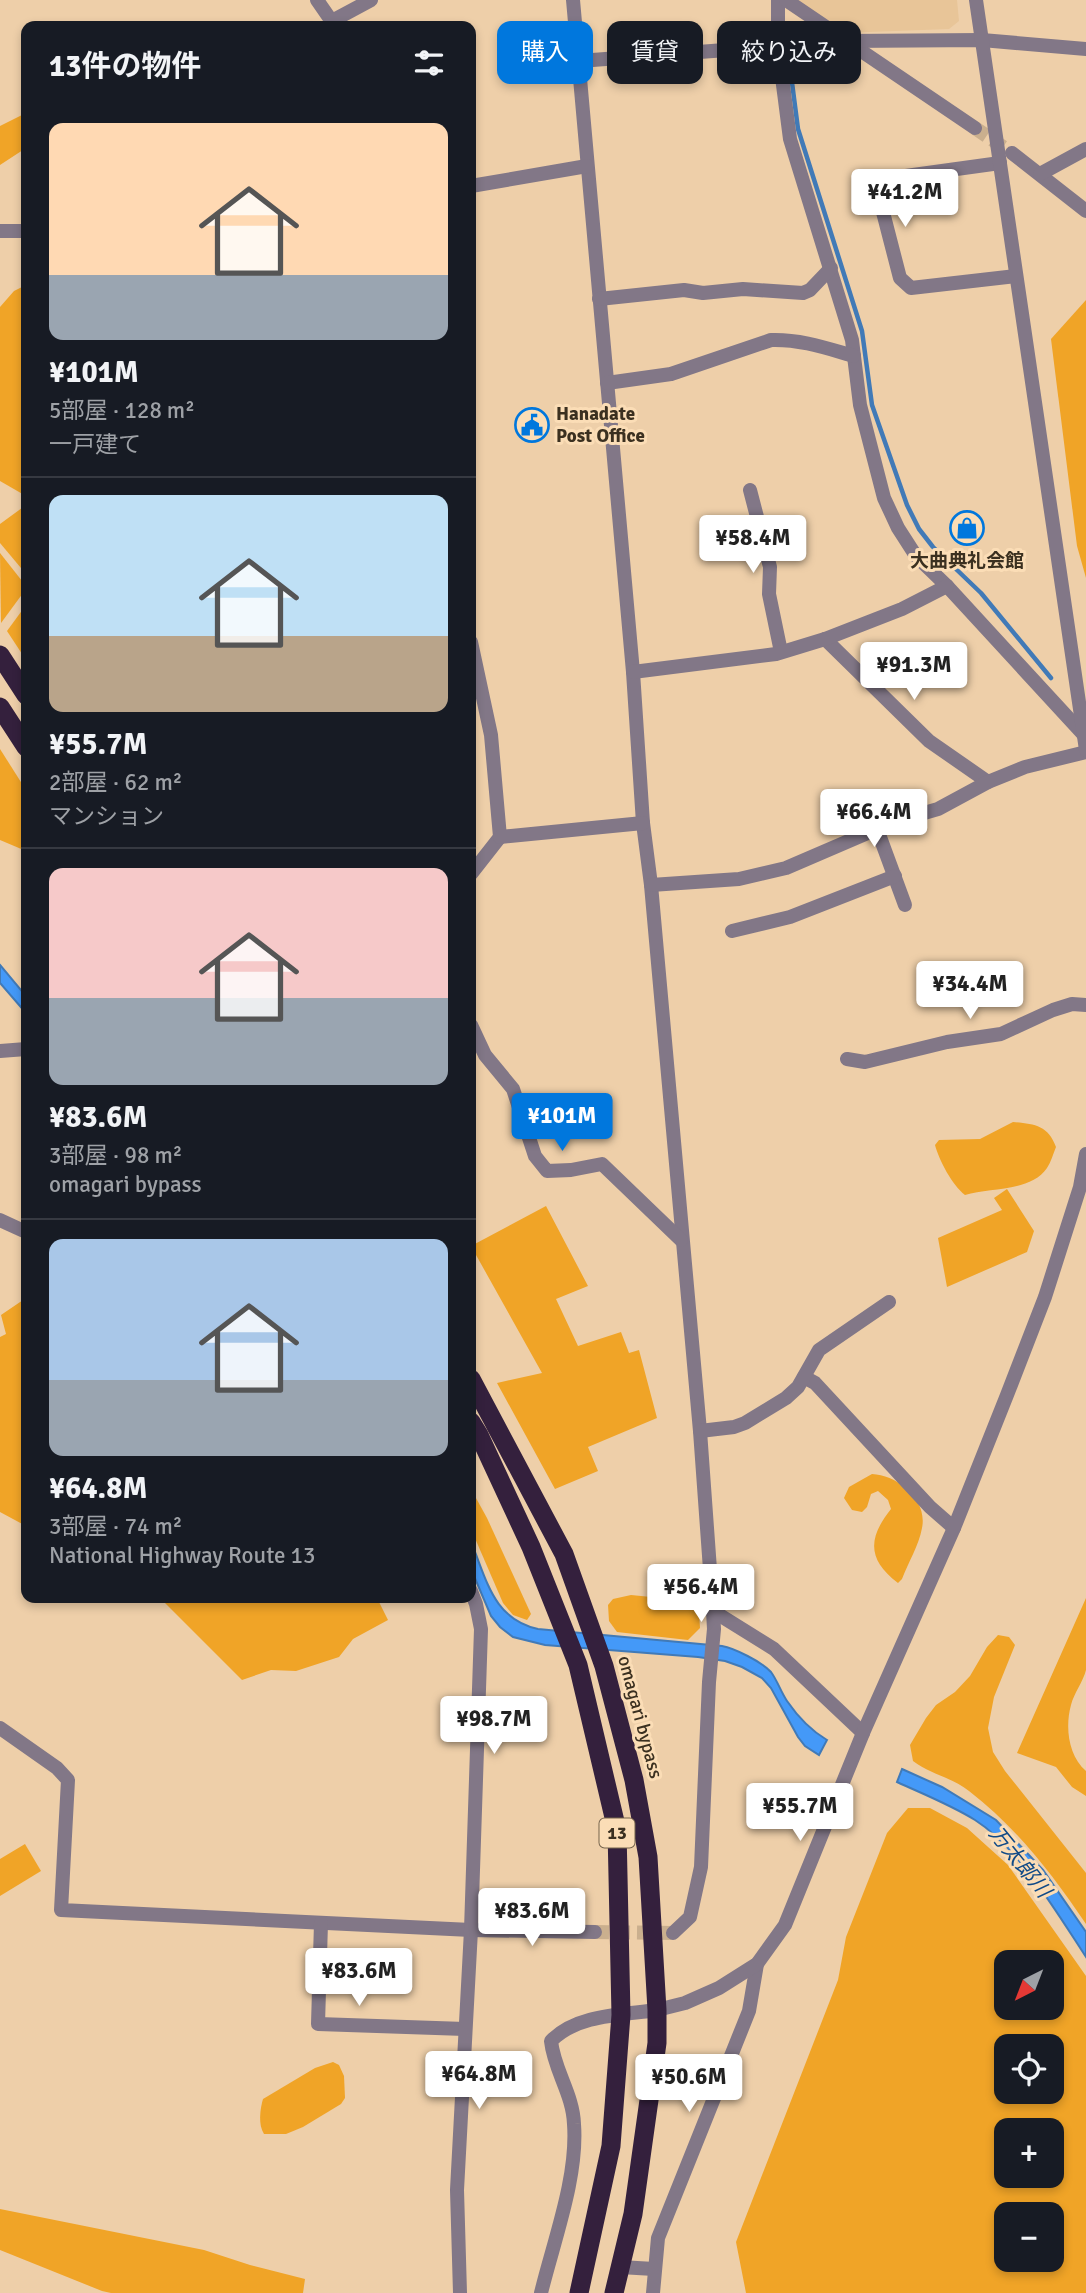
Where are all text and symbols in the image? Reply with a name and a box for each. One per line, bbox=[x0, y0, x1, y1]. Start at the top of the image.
chip: 購入 bbox=[497, 21, 593, 84]
chip: 賃貸 bbox=[607, 21, 703, 84]
chip: 絞り込み bbox=[717, 21, 861, 84]
icon: filters bbox=[410, 44, 448, 82]
text: 13件の物件 bbox=[49, 48, 201, 85]
icon: home bbox=[186, 168, 312, 294]
pin: ¥41.2M bbox=[848, 170, 962, 229]
text: ¥41.2M bbox=[867, 177, 943, 206]
text: ¥101M bbox=[49, 354, 139, 391]
text: 5部屋 · 128 m² bbox=[49, 396, 195, 425]
place label: Hanadate Post Office bbox=[556, 402, 645, 448]
public building icon: Hanadate Post Office bbox=[513, 406, 551, 444]
text: 一戸建て bbox=[49, 430, 141, 459]
shop icon: 大曲典礼会館 bbox=[948, 509, 986, 547]
pin: ¥58.4M bbox=[696, 516, 810, 575]
text: ¥58.4M bbox=[715, 523, 791, 552]
icon: home bbox=[186, 540, 312, 666]
place label: 大曲典礼会館 bbox=[910, 549, 1024, 573]
pin: ¥91.3M bbox=[857, 642, 971, 702]
text: ¥91.3M bbox=[876, 650, 952, 679]
text: ¥55.7M bbox=[49, 726, 147, 763]
text: 2部屋 · 62 m² bbox=[49, 768, 182, 797]
pin: ¥66.4M bbox=[817, 790, 931, 849]
text: ¥66.4M bbox=[836, 797, 912, 826]
text: マンション bbox=[49, 802, 164, 831]
icon: home bbox=[186, 914, 312, 1040]
pin: ¥34.4M bbox=[913, 962, 1027, 1021]
text: ¥34.4M bbox=[932, 969, 1008, 998]
pin: ¥101M bbox=[513, 1094, 611, 1153]
text: ¥83.6M bbox=[49, 1099, 147, 1136]
text: ¥101M bbox=[528, 1101, 596, 1130]
text: 3部屋 · 98 m² bbox=[49, 1141, 182, 1170]
text: omagari bypass bbox=[49, 1170, 202, 1199]
icon: home bbox=[186, 1285, 312, 1411]
text: ¥64.8M bbox=[49, 1470, 147, 1507]
text: 3部屋 · 74 m² bbox=[49, 1512, 182, 1541]
text: National Highway Route 13 bbox=[49, 1541, 315, 1570]
pin: ¥56.4M bbox=[644, 1564, 758, 1624]
text: ¥56.4M bbox=[663, 1572, 739, 1601]
street label: omagari bypass bbox=[612, 1653, 668, 1781]
pin: ¥98.7M bbox=[437, 1696, 551, 1756]
text: ¥98.7M bbox=[456, 1704, 532, 1733]
pin: ¥55.7M bbox=[743, 1784, 857, 1843]
text: ¥55.7M bbox=[762, 1791, 838, 1820]
road number: 13 bbox=[600, 1818, 634, 1847]
water label: 万太郎川 bbox=[983, 1821, 1058, 1904]
pin: ¥83.6M bbox=[475, 1888, 589, 1948]
text: ¥83.6M bbox=[494, 1896, 570, 1925]
pin: ¥83.6M bbox=[302, 1948, 416, 2008]
north arrow bbox=[994, 1950, 1064, 2020]
map controls bbox=[994, 1950, 1064, 2272]
text: ¥83.6M bbox=[321, 1956, 397, 1985]
button: locate bbox=[994, 2034, 1064, 2104]
pin: ¥64.8M bbox=[422, 2052, 536, 2111]
pin: ¥50.6M bbox=[632, 2054, 746, 2114]
text: ¥64.8M bbox=[441, 2059, 517, 2088]
text: ¥50.6M bbox=[651, 2062, 727, 2091]
button: + bbox=[994, 2118, 1064, 2188]
button: − bbox=[994, 2202, 1064, 2272]

